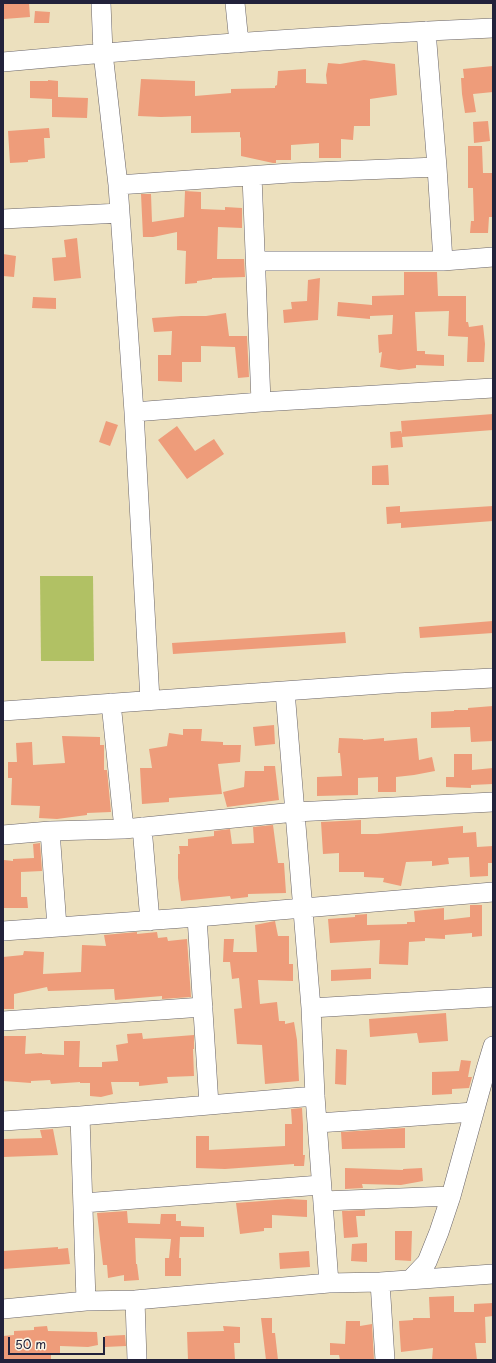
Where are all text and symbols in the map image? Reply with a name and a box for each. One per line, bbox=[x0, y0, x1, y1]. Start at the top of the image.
scale bar bbox=[10, 1329, 107, 1355]
text: 50 m bbox=[15, 1335, 46, 1353]

